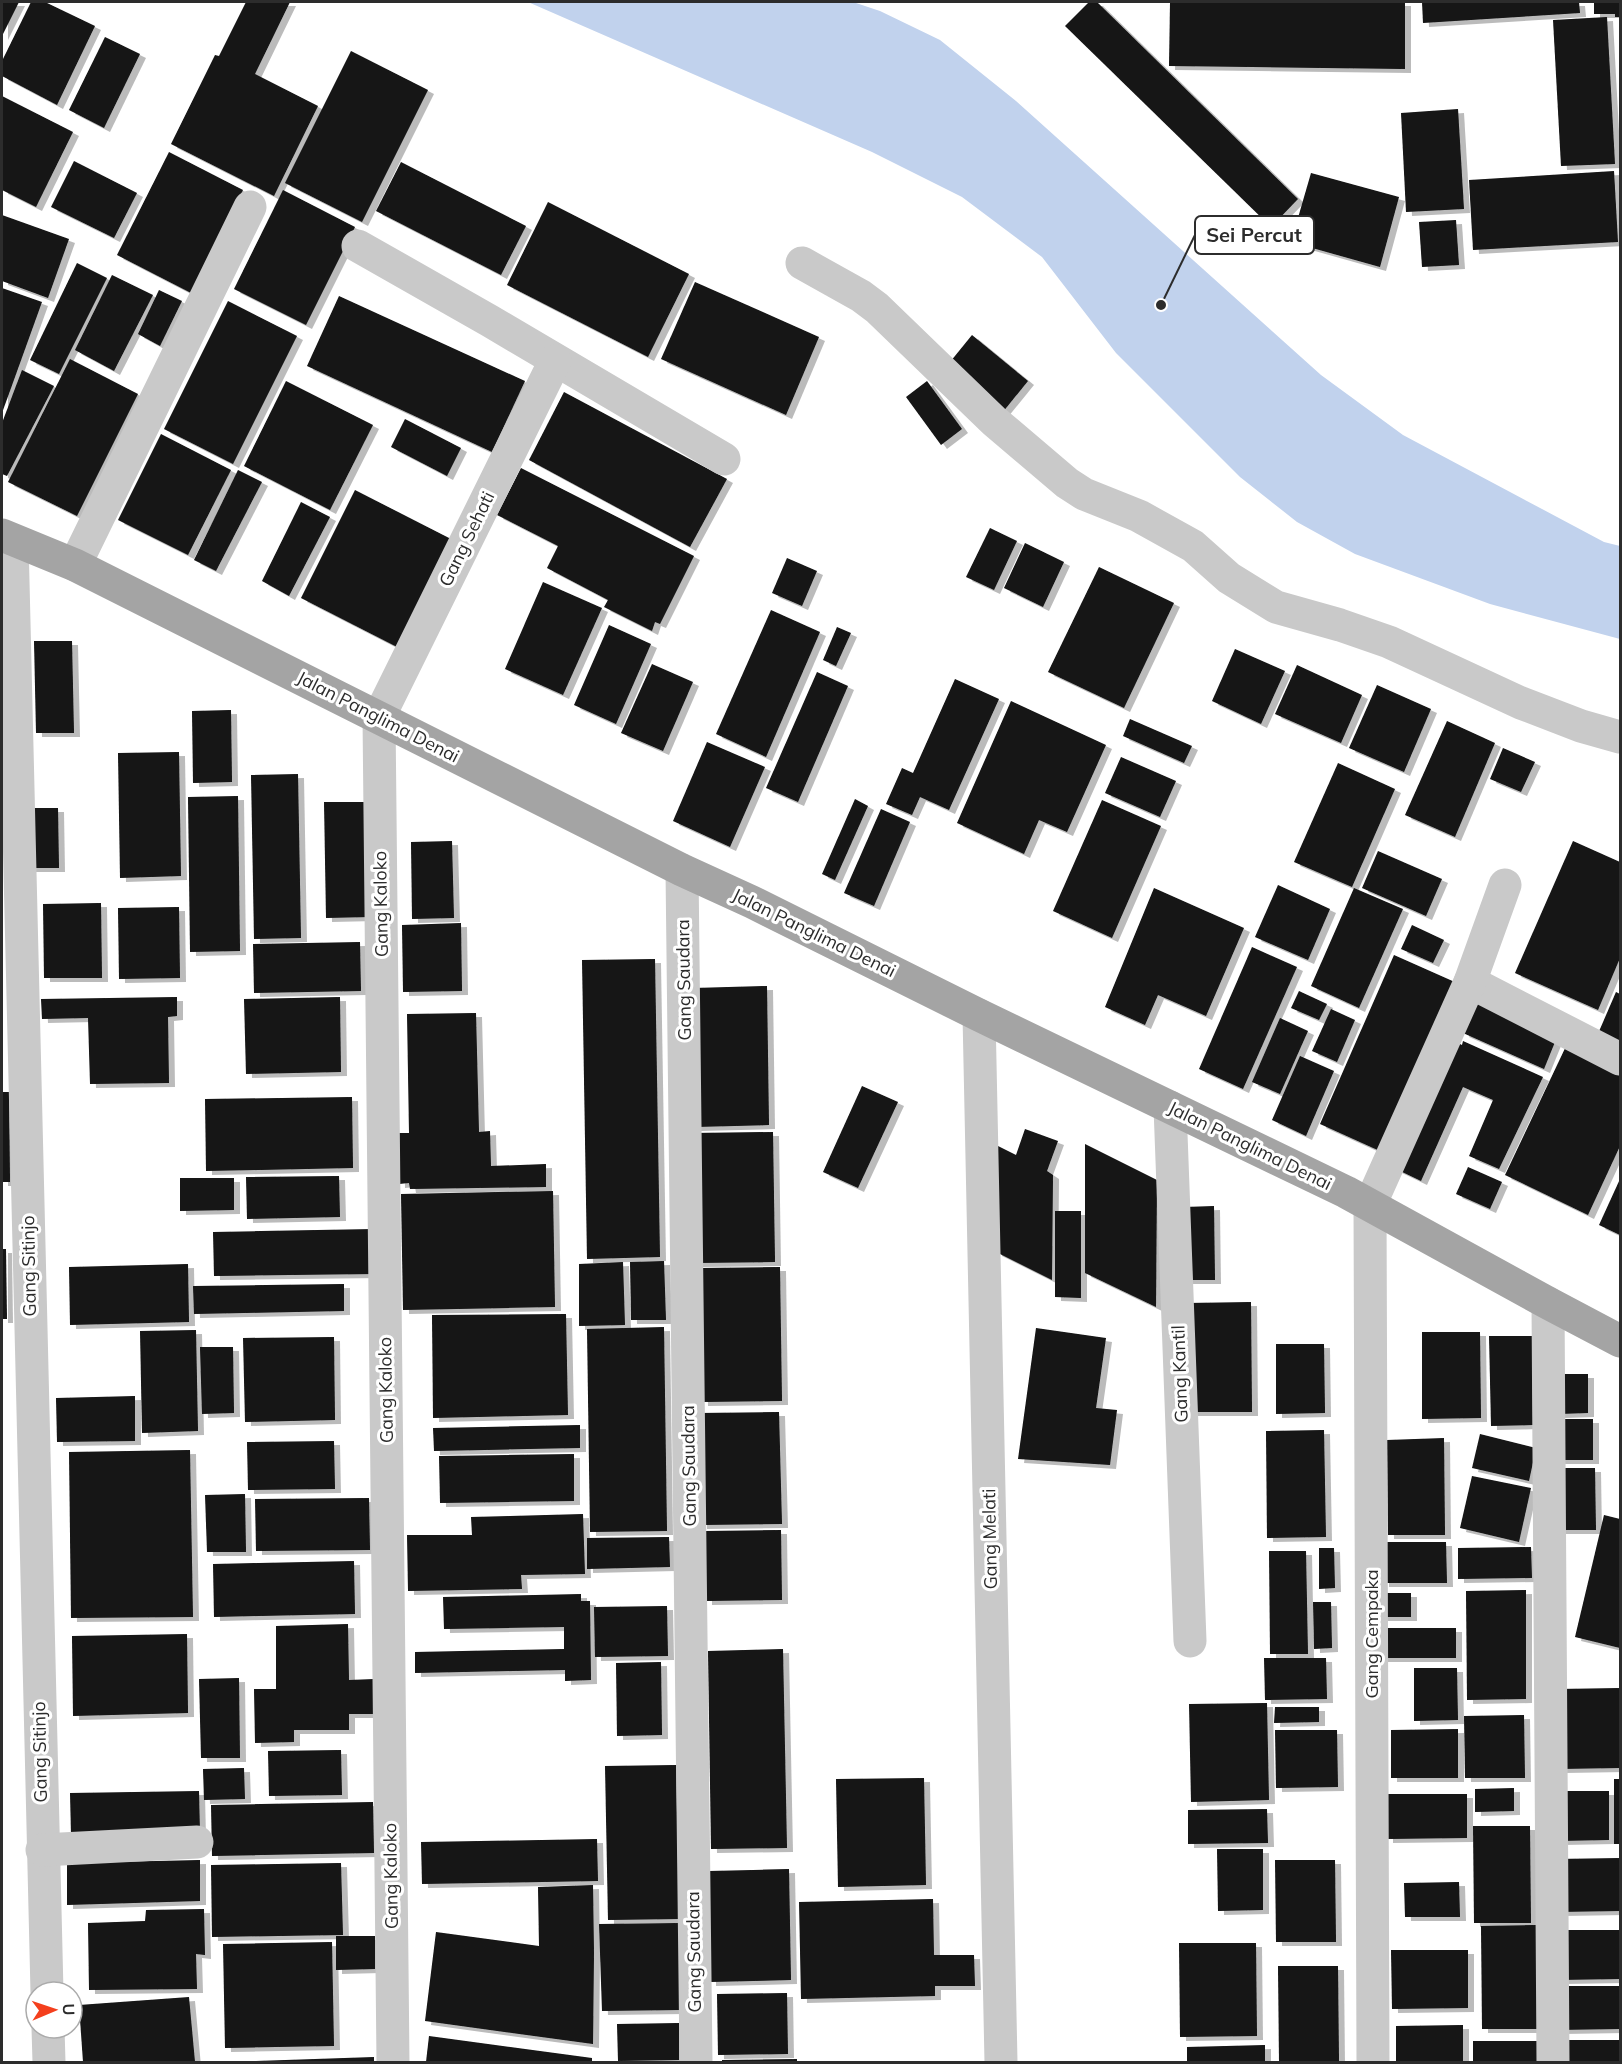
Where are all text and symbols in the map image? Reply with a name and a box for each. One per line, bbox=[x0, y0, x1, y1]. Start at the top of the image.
callout: Sei Percut bbox=[1195, 216, 1314, 254]
text: Sei Percut bbox=[1206, 222, 1302, 247]
street label: Gang Sehati bbox=[434, 487, 499, 590]
street label: Jalan Panglima Denai bbox=[293, 666, 463, 767]
street label: Gang Kaloko bbox=[368, 851, 393, 957]
street label: Jalan Panglima Denai bbox=[729, 883, 900, 982]
street label: Gang Saudara bbox=[671, 919, 696, 1041]
street label: Jalan Panglima Denai bbox=[1165, 1096, 1336, 1195]
street label: Gang Sitinjo bbox=[16, 1215, 41, 1317]
street label: Gang Kantil bbox=[1166, 1325, 1193, 1423]
street label: Gang Kaloko bbox=[373, 1337, 398, 1443]
street label: Gang Saudara bbox=[676, 1405, 701, 1527]
street label: Gang Melati bbox=[977, 1488, 1002, 1590]
street label: Gang Cempaka bbox=[1360, 1570, 1383, 1698]
street label: Gang Sitinjo bbox=[27, 1701, 52, 1803]
street label: Gang Kaloko bbox=[378, 1823, 403, 1929]
street label: Gang Saudara bbox=[681, 1891, 706, 2013]
north arrow bbox=[24, 1980, 84, 2040]
text: U bbox=[59, 2003, 79, 2016]

